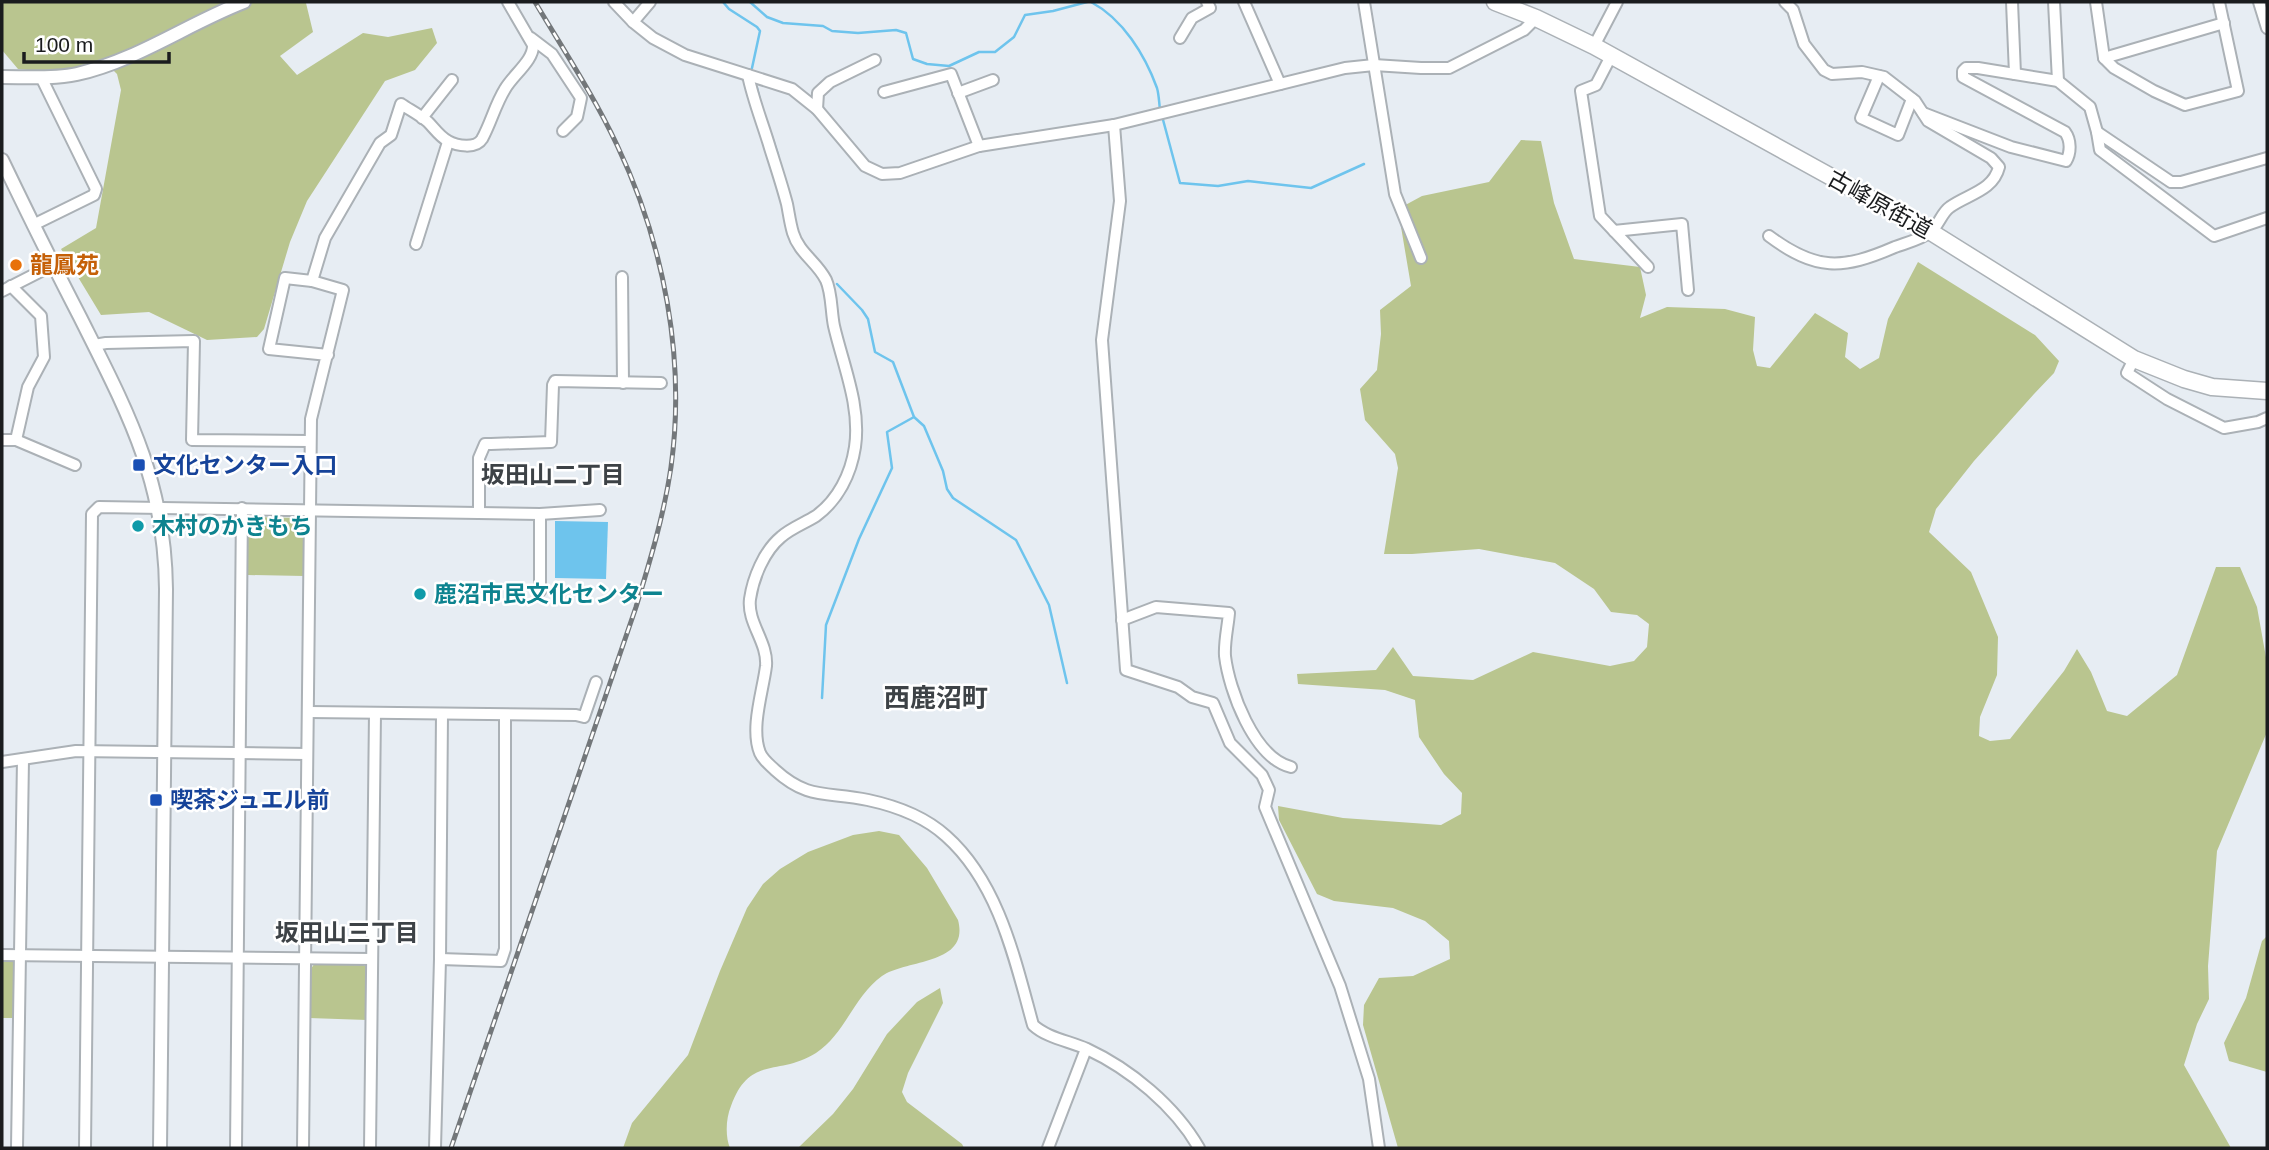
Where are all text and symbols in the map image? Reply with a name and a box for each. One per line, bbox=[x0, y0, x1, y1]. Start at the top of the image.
scale bar bbox=[24, 21, 170, 65]
text: 100 m bbox=[35, 33, 93, 56]
street label: 古峰原街道 bbox=[1823, 165, 1937, 243]
place label: 龍鳳苑 bbox=[30, 252, 99, 278]
marker: 龍鳳苑 bbox=[8, 257, 24, 273]
place label: 文化センター入口 bbox=[153, 452, 337, 478]
marker: 文化センター入口 bbox=[131, 457, 147, 473]
district label: 坂田山二丁目 bbox=[481, 461, 625, 488]
place label: 木村のかきもち bbox=[152, 513, 313, 539]
marker: 木村のかきもち bbox=[130, 518, 146, 534]
place label: 鹿沼市民文化センター bbox=[434, 581, 664, 607]
marker: 鹿沼市民文化センター bbox=[412, 586, 428, 602]
district label: 西鹿沼町 bbox=[884, 683, 988, 713]
place label: 喫茶ジュエル前 bbox=[170, 787, 329, 813]
marker: 喫茶ジュエル前 bbox=[148, 792, 164, 808]
district label: 坂田山三丁目 bbox=[275, 919, 419, 946]

